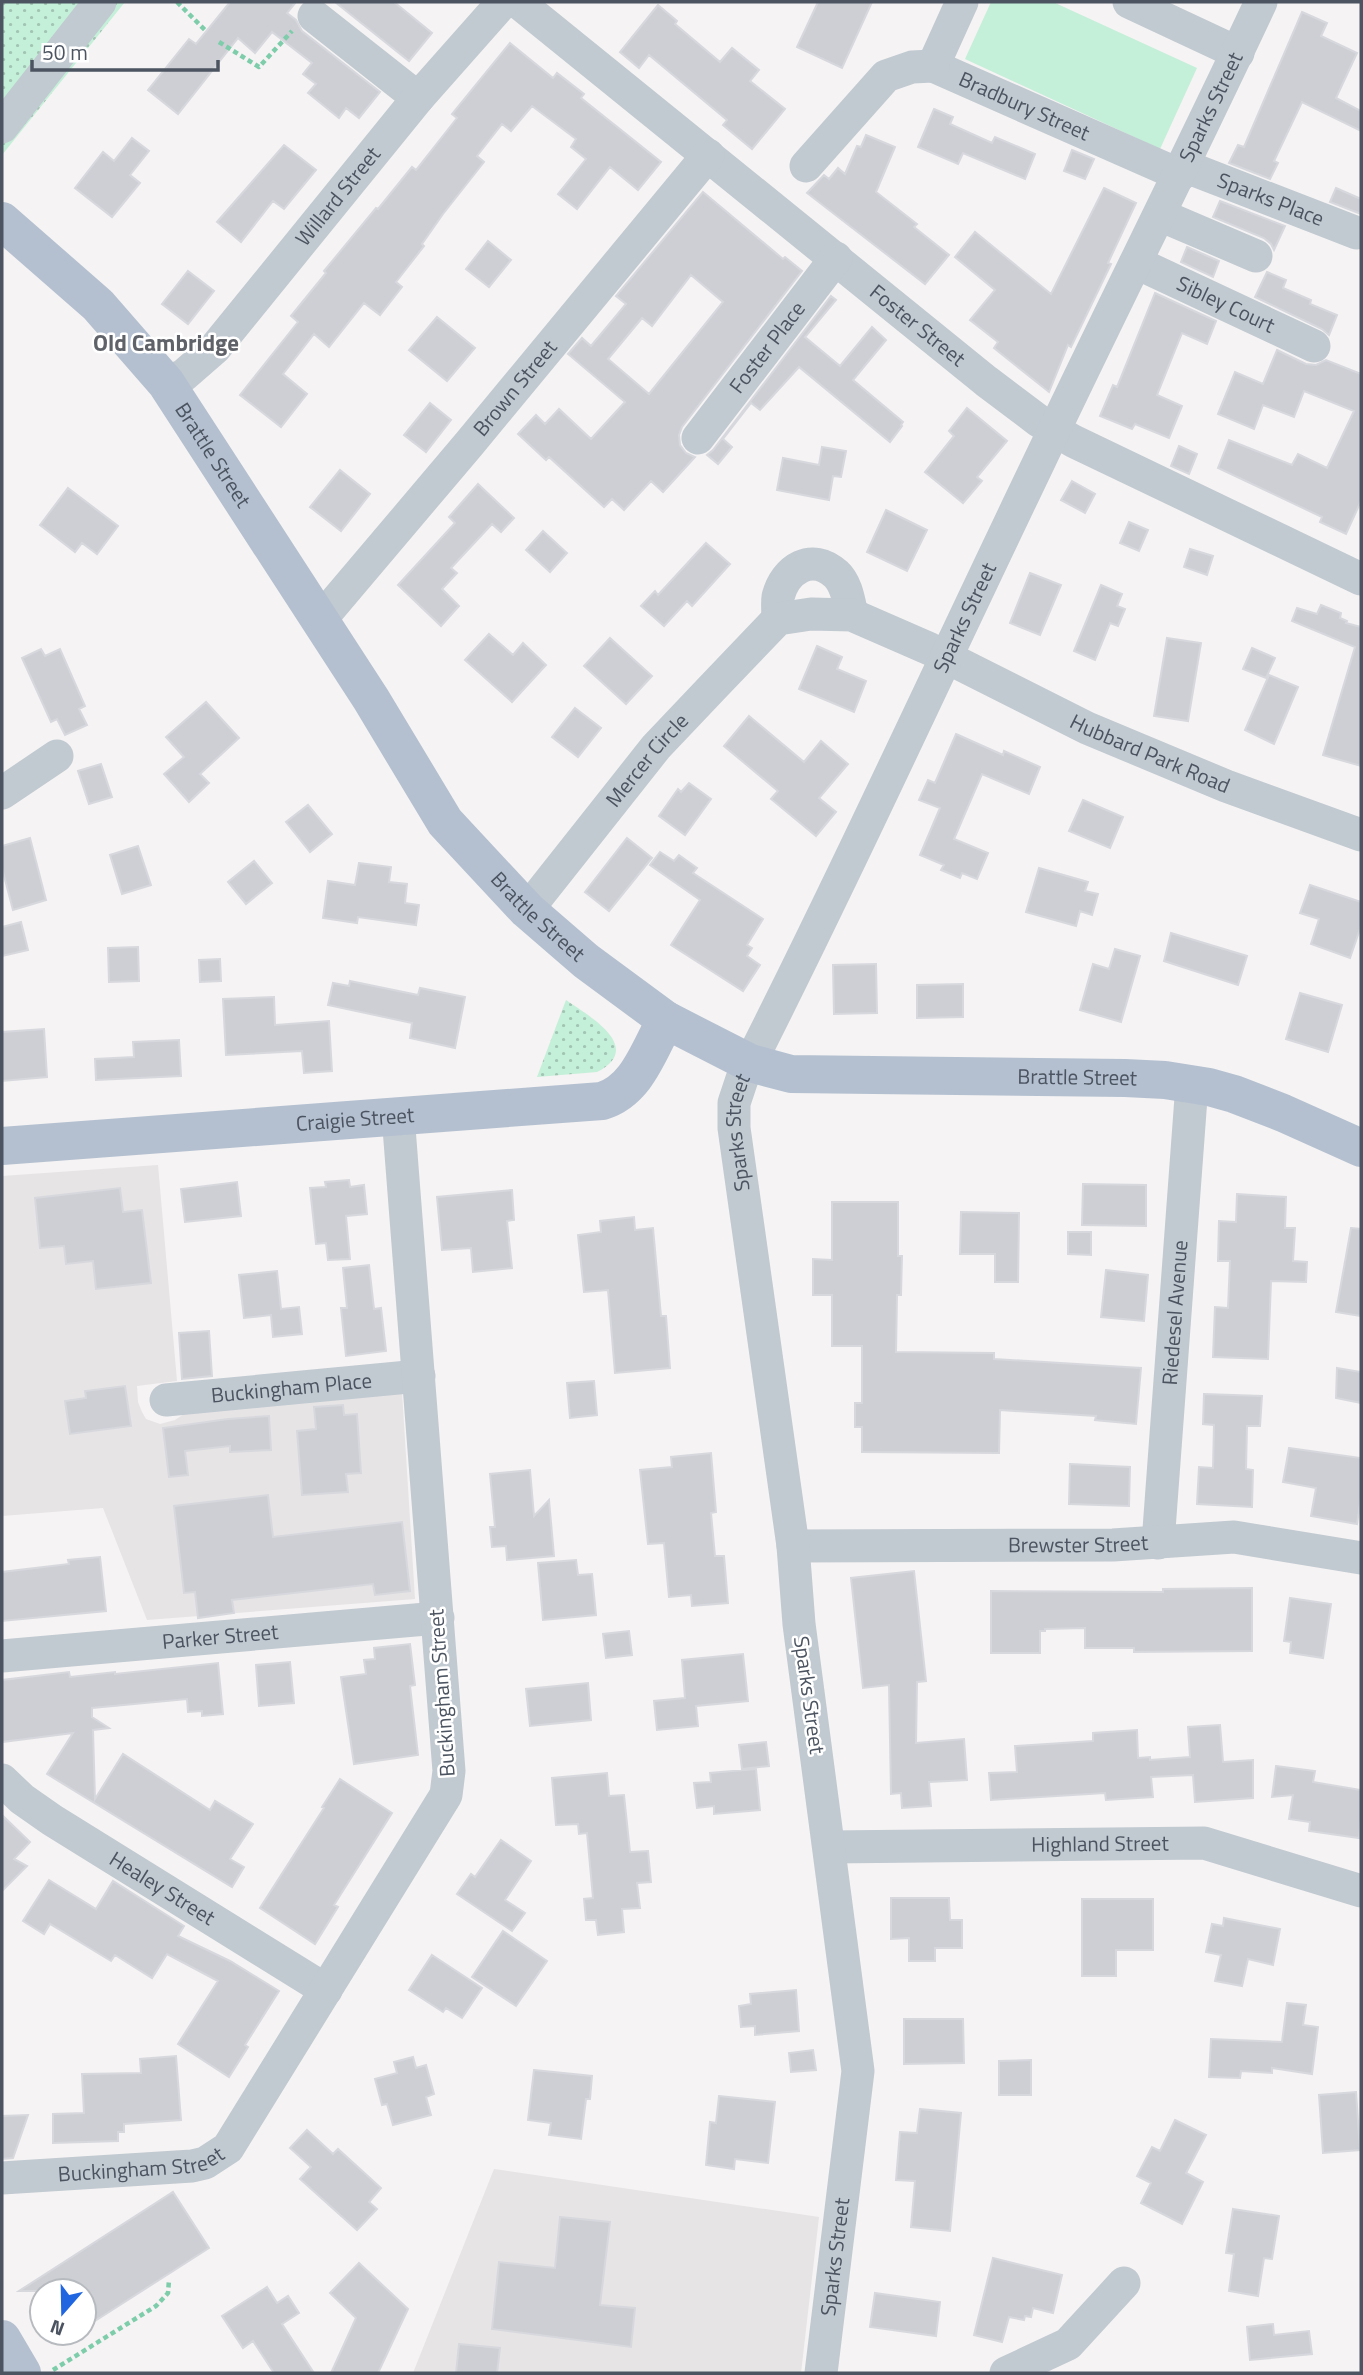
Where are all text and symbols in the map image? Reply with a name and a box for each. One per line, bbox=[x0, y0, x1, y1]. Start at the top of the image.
scale bar bbox=[32, 28, 217, 72]
text: 50 m bbox=[42, 36, 88, 68]
street label: Sparks Street bbox=[1170, 46, 1251, 167]
street label: Bradbury Street bbox=[954, 62, 1096, 149]
street label: Willard Street bbox=[287, 139, 388, 253]
street label: Sparks Place bbox=[1213, 163, 1329, 234]
street label: Sibley Court bbox=[1172, 267, 1281, 341]
street label: Foster Street bbox=[863, 276, 974, 374]
street label: Foster Place bbox=[721, 294, 812, 400]
district label: Old Cambridge bbox=[93, 325, 239, 360]
street label: Brown Street bbox=[465, 332, 564, 443]
street label: Brattle Street bbox=[168, 396, 260, 514]
street label: Sparks Street bbox=[924, 556, 1004, 678]
street label: Mercer Circle bbox=[597, 705, 695, 814]
street label: Hubbard Park Road bbox=[1065, 705, 1235, 801]
street label: Brattle Street bbox=[484, 864, 593, 969]
street label: Brattle Street bbox=[1017, 1060, 1139, 1094]
street label: Sparks Street bbox=[717, 1067, 758, 1194]
street label: Craigie Street bbox=[295, 1098, 416, 1139]
street label: Riedesel Avenue bbox=[1153, 1239, 1195, 1386]
street label: Buckingham Place bbox=[209, 1364, 373, 1411]
street label: Brewster Street bbox=[1008, 1526, 1150, 1560]
street label: Buckingham Street bbox=[419, 1607, 463, 1778]
street label: Parker Street bbox=[161, 1615, 280, 1657]
street label: Sparks Street bbox=[786, 1634, 834, 1757]
street label: Highland Street bbox=[1031, 1826, 1169, 1860]
street label: Healey Street bbox=[104, 1842, 223, 1933]
street label: Buckingham Street bbox=[57, 2137, 231, 2189]
street label: Sparks Street bbox=[811, 2195, 857, 2318]
north arrow bbox=[28, 2277, 98, 2347]
text: N bbox=[46, 2313, 68, 2344]

